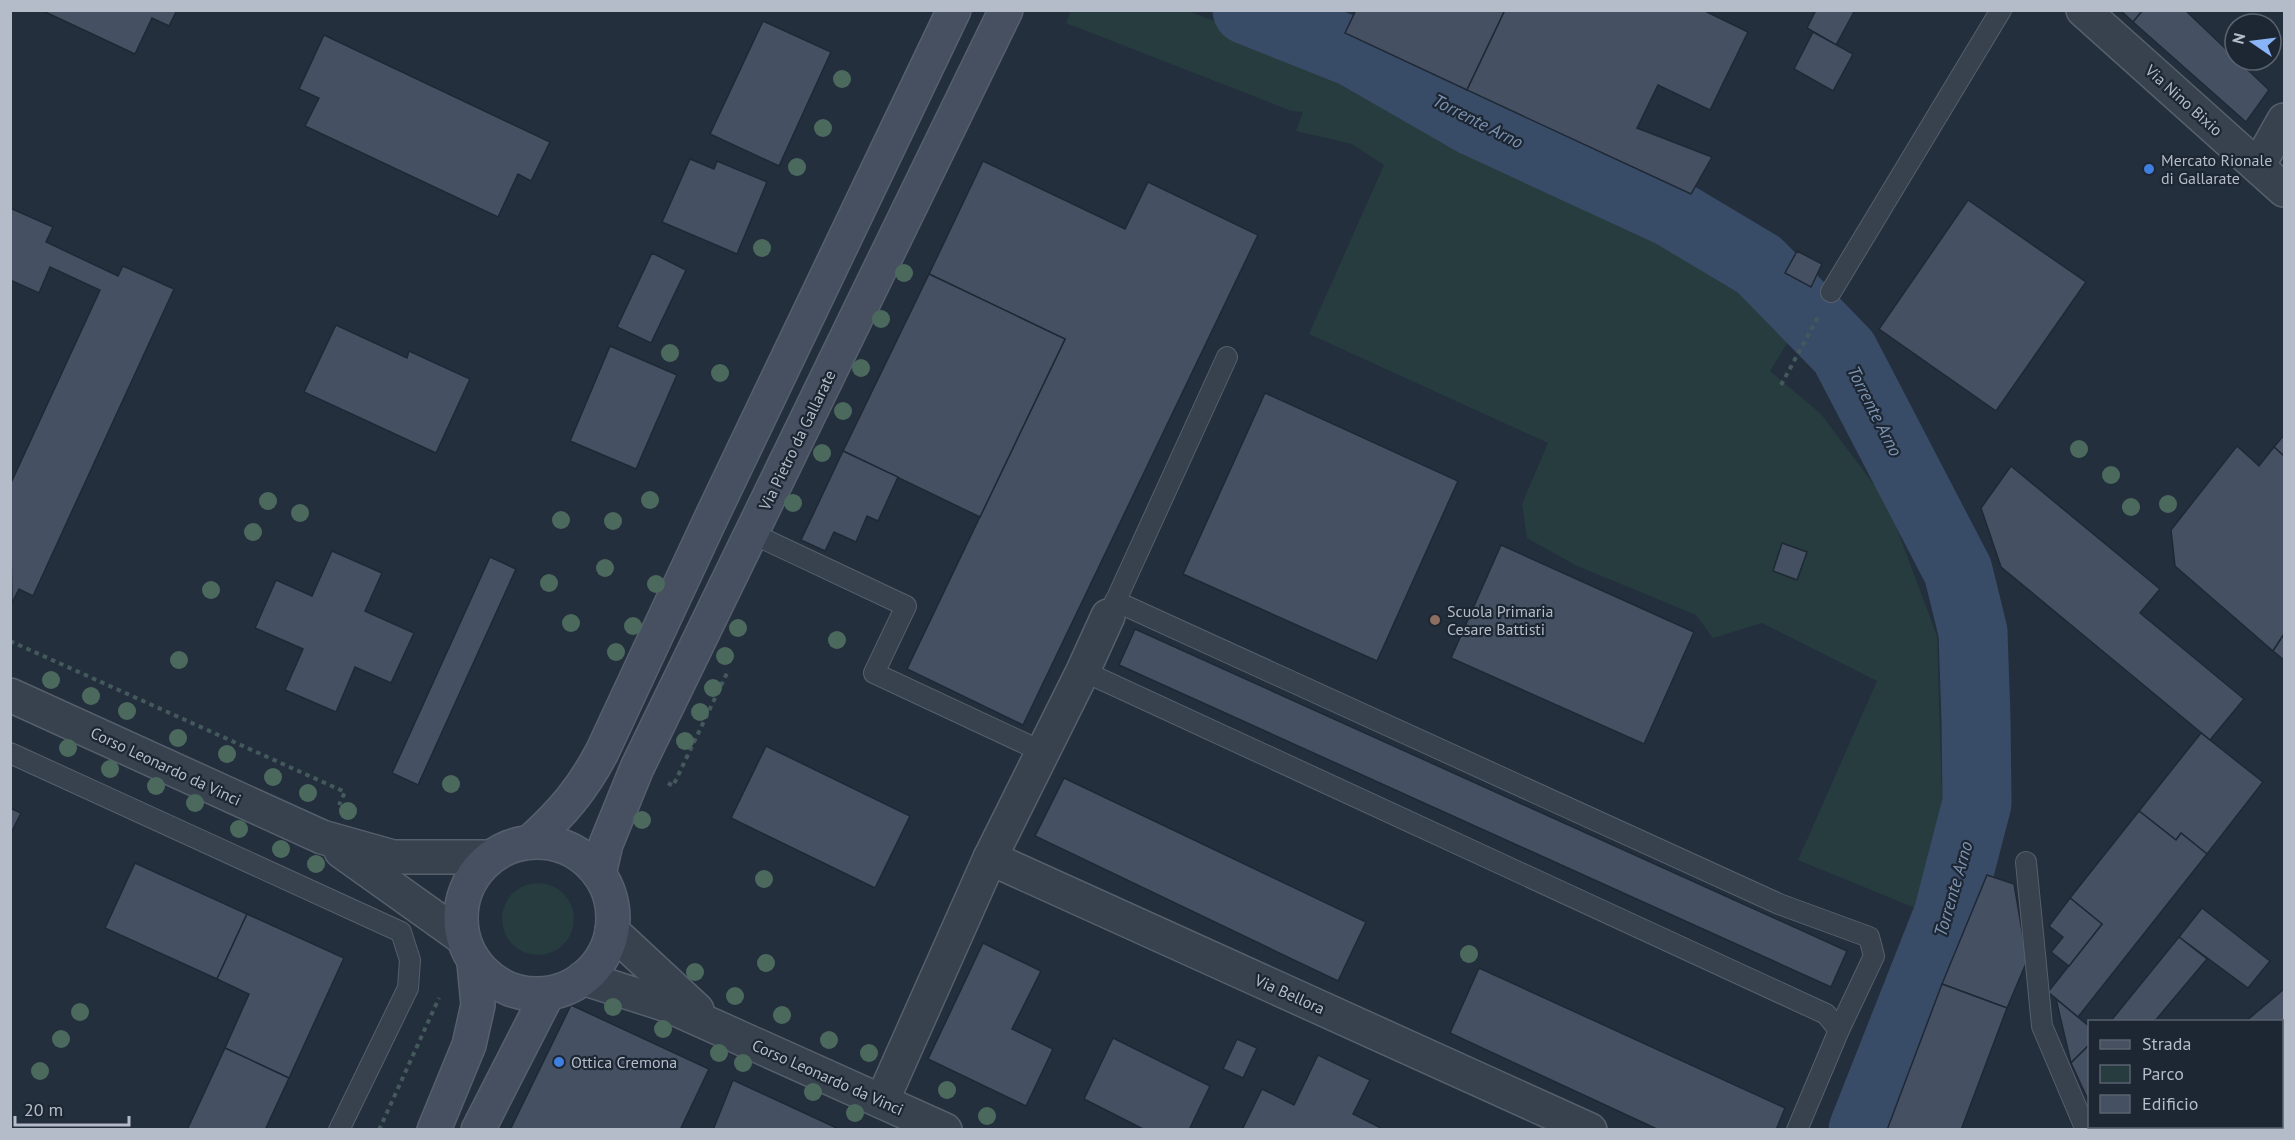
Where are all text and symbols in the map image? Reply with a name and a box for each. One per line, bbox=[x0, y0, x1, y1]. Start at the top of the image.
north arrow bbox=[2223, 12, 2283, 72]
text: N bbox=[2227, 31, 2249, 46]
street label: Via Nino Bixio bbox=[2141, 59, 2227, 140]
water label: Torrente Arno bbox=[1429, 88, 1527, 154]
place label: Mercato Rionale di Gallarate bbox=[2161, 150, 2272, 188]
marker: Mercato Rionale di Gallarate bbox=[2142, 162, 2156, 176]
water label: Torrente Arno bbox=[1842, 362, 1908, 460]
street label: Via Pietro da Gallarate bbox=[754, 367, 840, 514]
place label: Scuola Primaria Cesare Battisti bbox=[1447, 601, 1554, 639]
marker: Scuola Primaria Cesare Battisti bbox=[1428, 613, 1442, 627]
street label: Corso Leonardo da Vinci bbox=[88, 722, 244, 810]
water label: Torrente Arno bbox=[1928, 838, 1978, 940]
street label: Via Bellora bbox=[1251, 969, 1328, 1018]
legend bbox=[2088, 1020, 2283, 1128]
text: Strada bbox=[2142, 1032, 2191, 1055]
street label: Corso Leonardo da Vinci bbox=[749, 1035, 907, 1119]
place label: Ottica Cremona bbox=[571, 1052, 677, 1072]
marker: Ottica Cremona bbox=[552, 1055, 566, 1069]
text: Parco bbox=[2142, 1062, 2184, 1085]
scale bar bbox=[15, 1089, 129, 1127]
text: Edificio bbox=[2142, 1092, 2198, 1115]
text: 20 m bbox=[24, 1098, 63, 1121]

